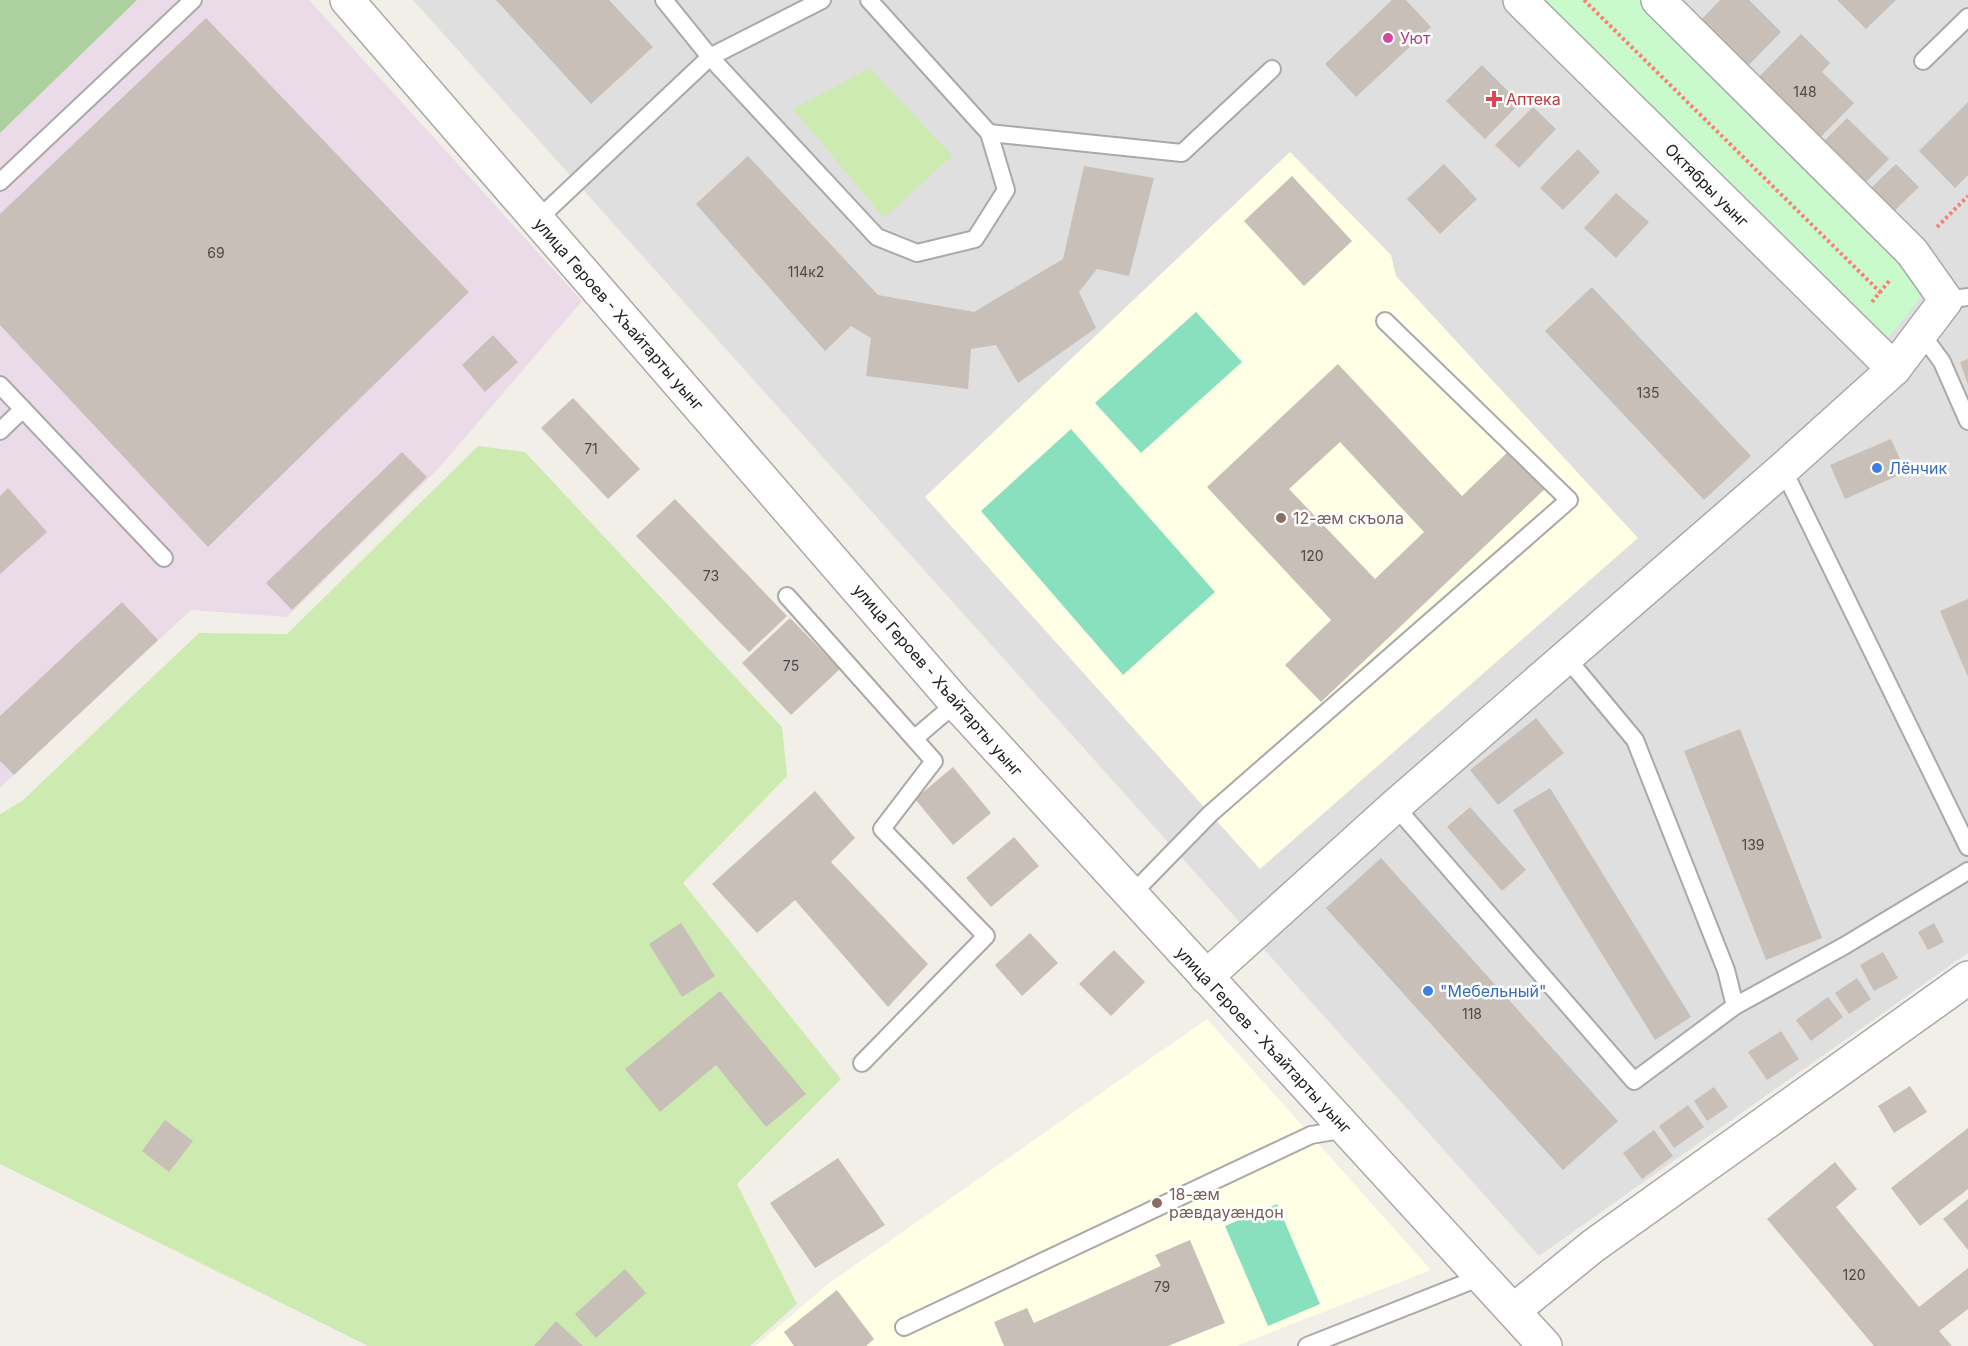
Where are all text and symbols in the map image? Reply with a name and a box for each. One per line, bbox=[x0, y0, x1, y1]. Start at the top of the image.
place label: Уют bbox=[1400, 28, 1431, 48]
marker: Уют bbox=[1381, 31, 1395, 45]
house number: 148 bbox=[1793, 83, 1817, 100]
place label: Аптека bbox=[1506, 89, 1561, 109]
marker: Аптека bbox=[1487, 92, 1501, 106]
street label: Октябры уынг bbox=[1661, 139, 1753, 231]
street label: улица Героев - Хъайтарты уынг bbox=[530, 214, 708, 414]
house number: 69 bbox=[207, 244, 225, 261]
house number: 114к2 bbox=[788, 263, 824, 280]
house number: 135 bbox=[1637, 384, 1659, 401]
house number: 71 bbox=[584, 440, 598, 457]
place label: Лёнчик bbox=[1889, 458, 1947, 478]
marker: Лёнчик bbox=[1870, 461, 1884, 475]
place label: 12-æм скъола bbox=[1293, 508, 1404, 528]
marker: 12-æм скъола bbox=[1274, 511, 1288, 525]
house number: 120 bbox=[1300, 547, 1324, 564]
house number: 73 bbox=[703, 567, 719, 584]
street label: улица Героев - Хъайтарты уынг bbox=[849, 580, 1027, 780]
house number: 75 bbox=[783, 657, 799, 674]
house number: 139 bbox=[1741, 836, 1765, 853]
street label: улица Героев - Хъайтарты уынг bbox=[1172, 942, 1356, 1138]
place label: "Мебельный" bbox=[1440, 981, 1546, 1001]
marker: "Мебельный" bbox=[1421, 984, 1435, 998]
house number: 118 bbox=[1462, 1005, 1482, 1022]
place label: 18-æм рӕвдауӕндон bbox=[1169, 1184, 1284, 1222]
marker: 18-æм рӕвдауӕндон bbox=[1150, 1196, 1164, 1210]
house number: 120 bbox=[1842, 1266, 1866, 1283]
house number: 79 bbox=[1154, 1278, 1170, 1295]

